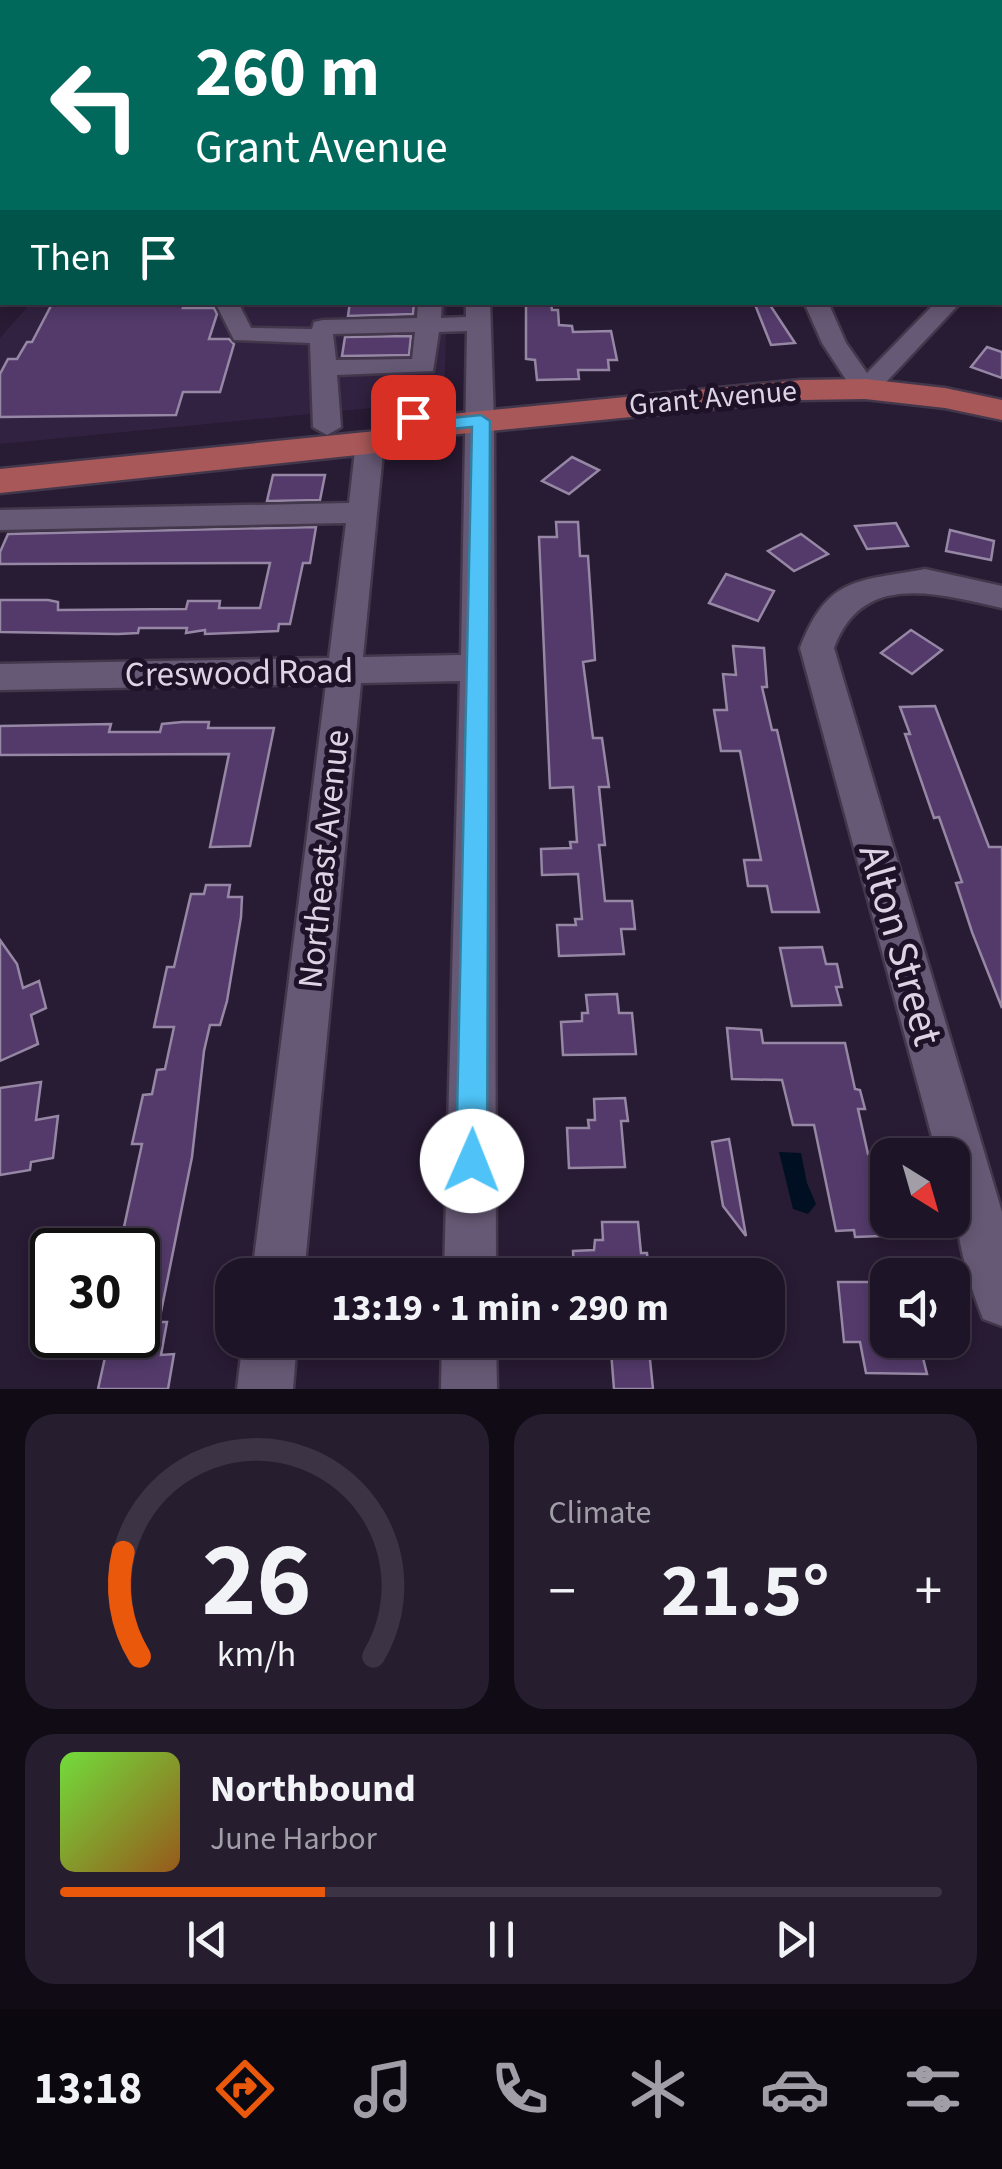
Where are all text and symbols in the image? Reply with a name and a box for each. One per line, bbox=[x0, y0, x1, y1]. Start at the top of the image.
text: 260 m bbox=[195, 23, 380, 123]
icon: left bbox=[30, 40, 160, 170]
text: Grant Avenue bbox=[195, 116, 448, 180]
icon: arrive bbox=[131, 230, 186, 285]
text: Then bbox=[30, 231, 111, 285]
street label: Grant Avenue bbox=[627, 369, 799, 427]
pin bbox=[371, 375, 456, 460]
icon: arrive bbox=[386, 390, 441, 445]
street label: Creswood Road bbox=[124, 646, 354, 700]
street label: Northeast Avenue bbox=[286, 727, 362, 991]
street label: Alton Street bbox=[843, 837, 957, 1053]
position arrow bbox=[420, 1109, 524, 1213]
north arrow bbox=[870, 1138, 970, 1238]
map controls bbox=[870, 1138, 970, 1358]
speed limit sign: 30 bbox=[30, 1228, 160, 1358]
button: sound bbox=[870, 1258, 970, 1358]
text: 13:19 · 1 min · 290 m bbox=[331, 1281, 669, 1335]
text: Climate bbox=[549, 1490, 651, 1536]
text: 26 bbox=[202, 1508, 312, 1656]
text: 21.5° bbox=[661, 1538, 830, 1645]
text: − bbox=[549, 1553, 576, 1631]
text: + bbox=[915, 1553, 942, 1631]
text: km/h bbox=[217, 1629, 296, 1680]
text: Northbound bbox=[210, 1762, 416, 1816]
text: June Harbor bbox=[210, 1816, 377, 1862]
icon: previous bbox=[180, 1912, 235, 1967]
icon: pause bbox=[474, 1912, 529, 1967]
icon: next bbox=[768, 1912, 823, 1967]
icon: directions bbox=[210, 2054, 280, 2124]
icon: music bbox=[348, 2054, 418, 2124]
icon: phone bbox=[485, 2054, 555, 2124]
icon: climate bbox=[623, 2054, 693, 2124]
icon: car bbox=[760, 2054, 830, 2124]
icon: filters bbox=[898, 2054, 968, 2124]
text: 13:18 bbox=[34, 2057, 142, 2121]

